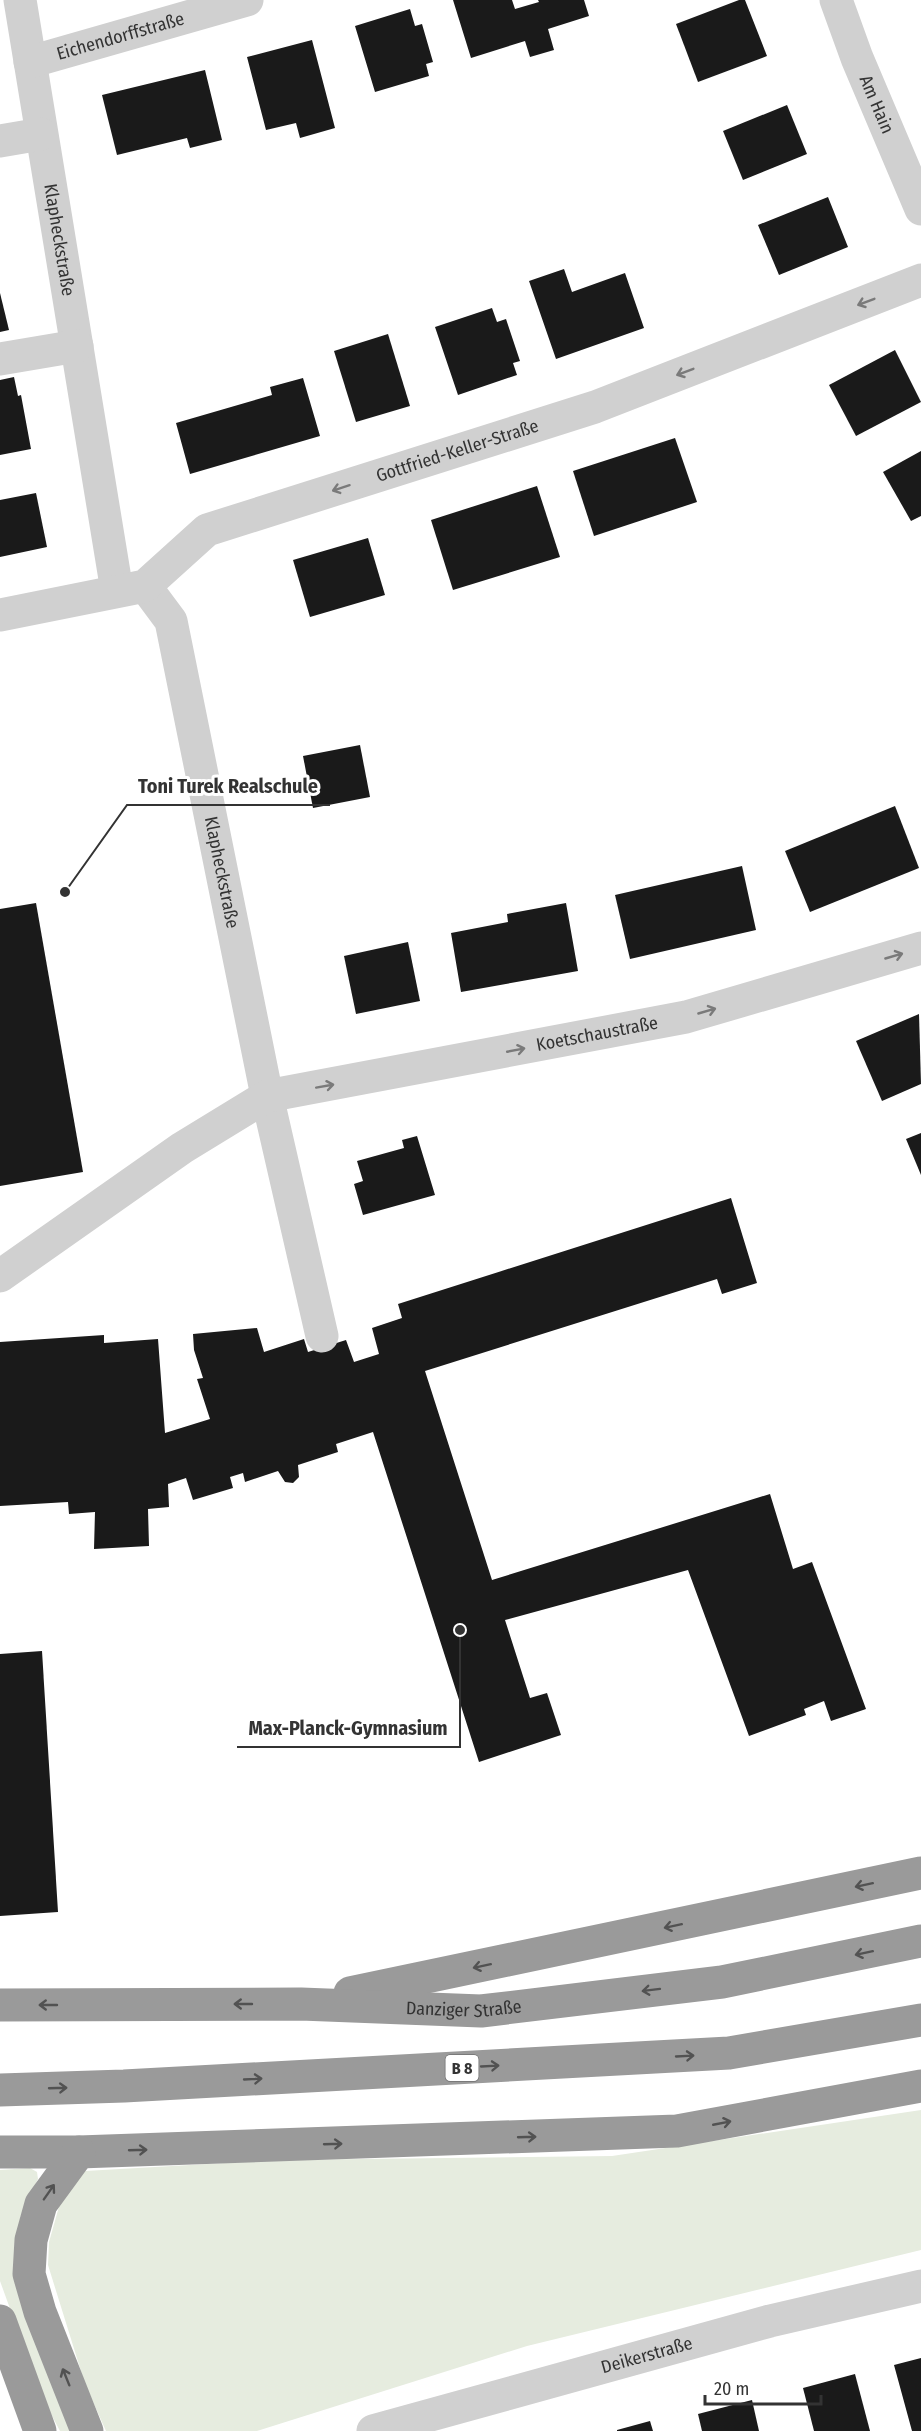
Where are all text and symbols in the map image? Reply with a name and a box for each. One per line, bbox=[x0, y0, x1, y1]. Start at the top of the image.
street label: Eichendorffstraße bbox=[54, 7, 187, 65]
street label: Am Hain bbox=[855, 72, 899, 137]
street label: Klapheckstraße bbox=[39, 182, 79, 298]
one-way arrow bbox=[858, 297, 876, 308]
one-way arrow bbox=[676, 367, 695, 378]
street label: Gottfried-Keller-Straße bbox=[373, 415, 541, 487]
one-way arrow bbox=[332, 483, 351, 494]
callout: Toni Turek Realschule bbox=[127, 767, 330, 805]
text: Toni Turek Realschule bbox=[138, 774, 318, 798]
street label: Klapheckstraße bbox=[200, 814, 244, 930]
one-way arrow bbox=[884, 950, 903, 961]
one-way arrow bbox=[697, 1005, 716, 1016]
street label: Koetschaustraße bbox=[534, 1012, 660, 1056]
one-way arrow bbox=[506, 1044, 526, 1055]
one-way arrow bbox=[314, 1080, 334, 1091]
callout: Max-Planck-Gymnasium bbox=[237, 1709, 460, 1747]
text: Max-Planck-Gymnasium bbox=[248, 1716, 448, 1740]
one-way arrow bbox=[855, 1880, 874, 1891]
one-way arrow bbox=[664, 1921, 683, 1932]
one-way arrow bbox=[854, 1947, 873, 1959]
one-way arrow bbox=[473, 1961, 493, 1972]
one-way arrow bbox=[642, 1985, 662, 1996]
street label: Danziger Straße bbox=[406, 1995, 523, 2022]
one-way arrow bbox=[233, 1998, 253, 2010]
one-way arrow bbox=[38, 1999, 58, 2011]
one-way arrow bbox=[674, 2050, 694, 2061]
road number: B 8 bbox=[446, 2055, 478, 2081]
one-way arrow bbox=[479, 2061, 499, 2072]
one-way arrow bbox=[243, 2073, 263, 2084]
one-way arrow bbox=[48, 2082, 68, 2093]
one-way arrow bbox=[711, 2117, 731, 2128]
one-way arrow bbox=[517, 2132, 537, 2143]
one-way arrow bbox=[322, 2139, 342, 2150]
one-way arrow bbox=[127, 2145, 147, 2156]
one-way arrow bbox=[43, 2185, 55, 2201]
street label: Deikerstraße bbox=[599, 2332, 695, 2378]
one-way arrow bbox=[60, 2368, 71, 2386]
scale bar bbox=[705, 2368, 820, 2406]
text: 20 m bbox=[714, 2378, 749, 2400]

